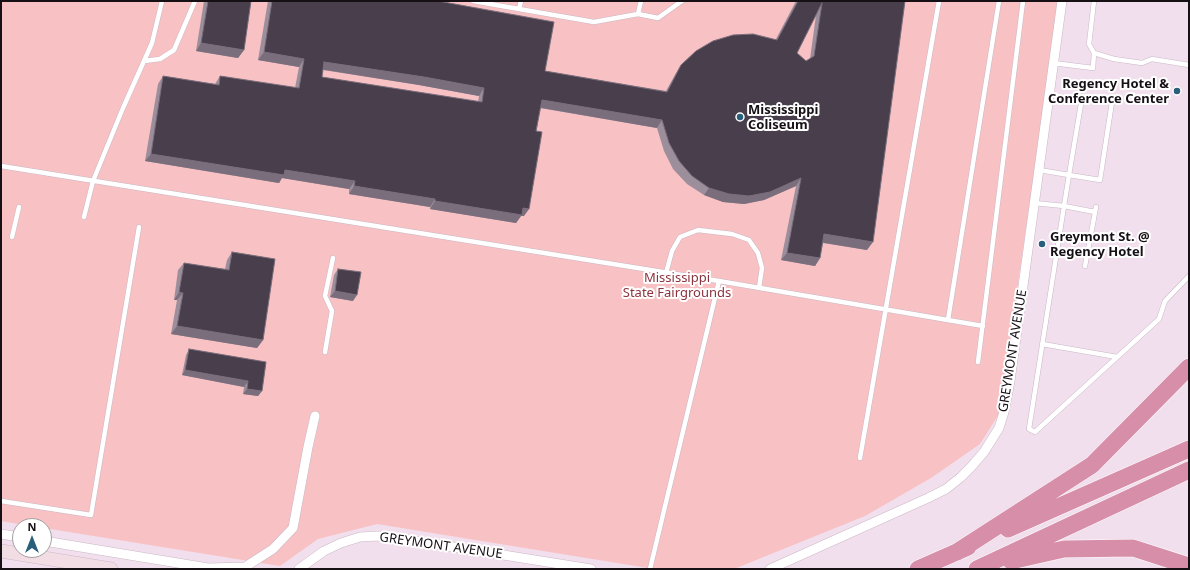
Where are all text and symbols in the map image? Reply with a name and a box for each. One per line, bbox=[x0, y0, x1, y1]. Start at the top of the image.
place label: Regency Hotel & Conference Center bbox=[1048, 76, 1169, 107]
marker: Regency Hotel & Conference Center bbox=[1172, 86, 1182, 96]
place label: Mississippi Coliseum bbox=[748, 102, 818, 133]
marker: Mississippi Coliseum bbox=[735, 112, 745, 122]
place label: Greymont St. @ Regency Hotel bbox=[1050, 229, 1150, 260]
marker: Greymont St. @ Regency Hotel bbox=[1037, 239, 1047, 249]
park label: Mississippi State Fairgrounds bbox=[623, 270, 731, 301]
street label: GREYMONT AVENUE bbox=[996, 289, 1030, 413]
north arrow bbox=[12, 518, 52, 558]
text: N bbox=[28, 519, 36, 534]
street label: GREYMONT AVENUE bbox=[379, 530, 503, 562]

